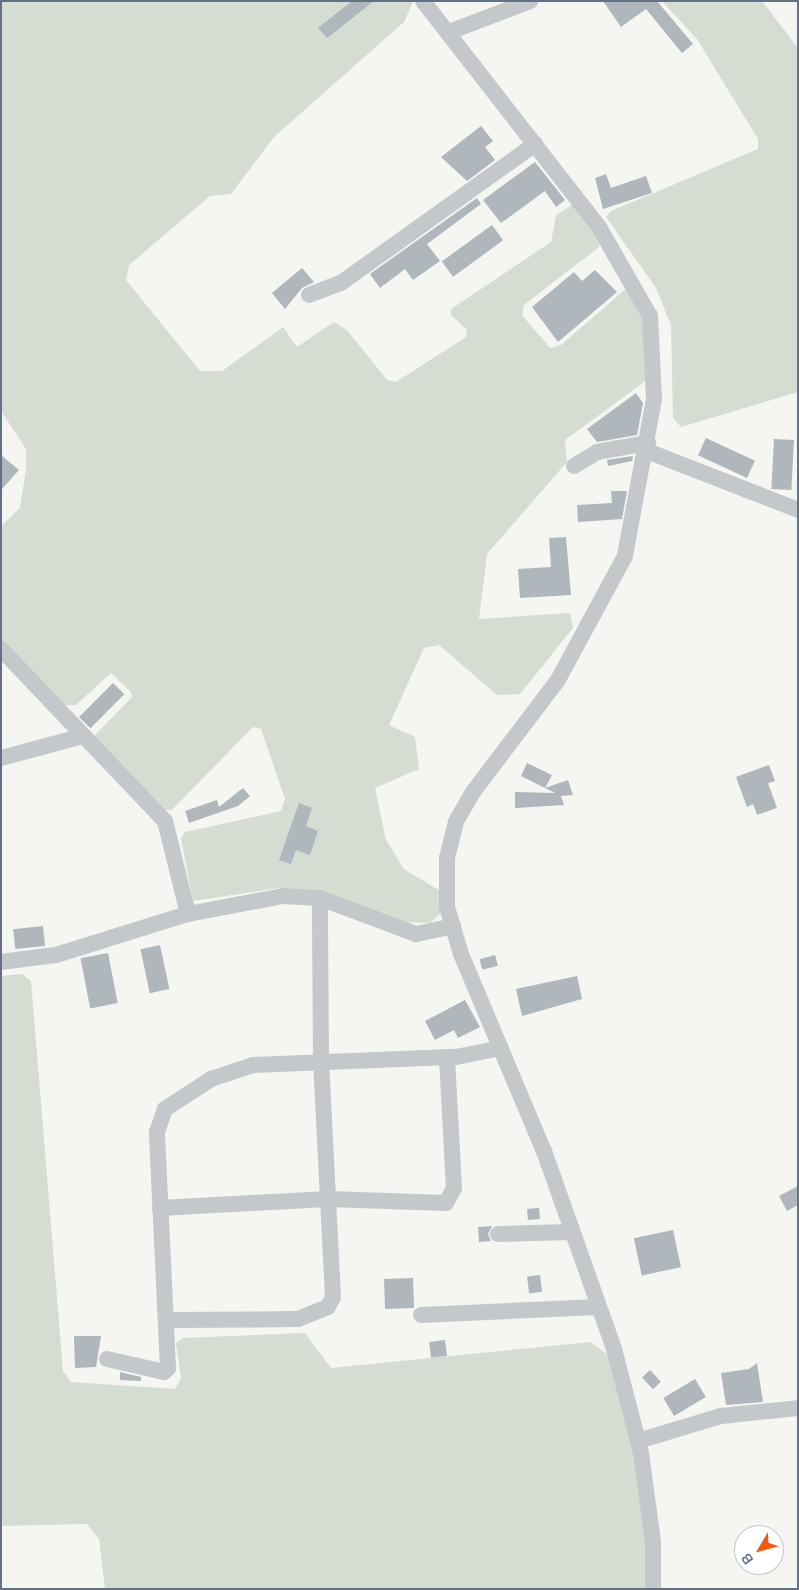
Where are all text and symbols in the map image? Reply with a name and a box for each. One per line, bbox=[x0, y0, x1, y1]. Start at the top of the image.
north arrow bbox=[734, 1525, 784, 1575]
text: B bbox=[737, 1549, 758, 1568]

